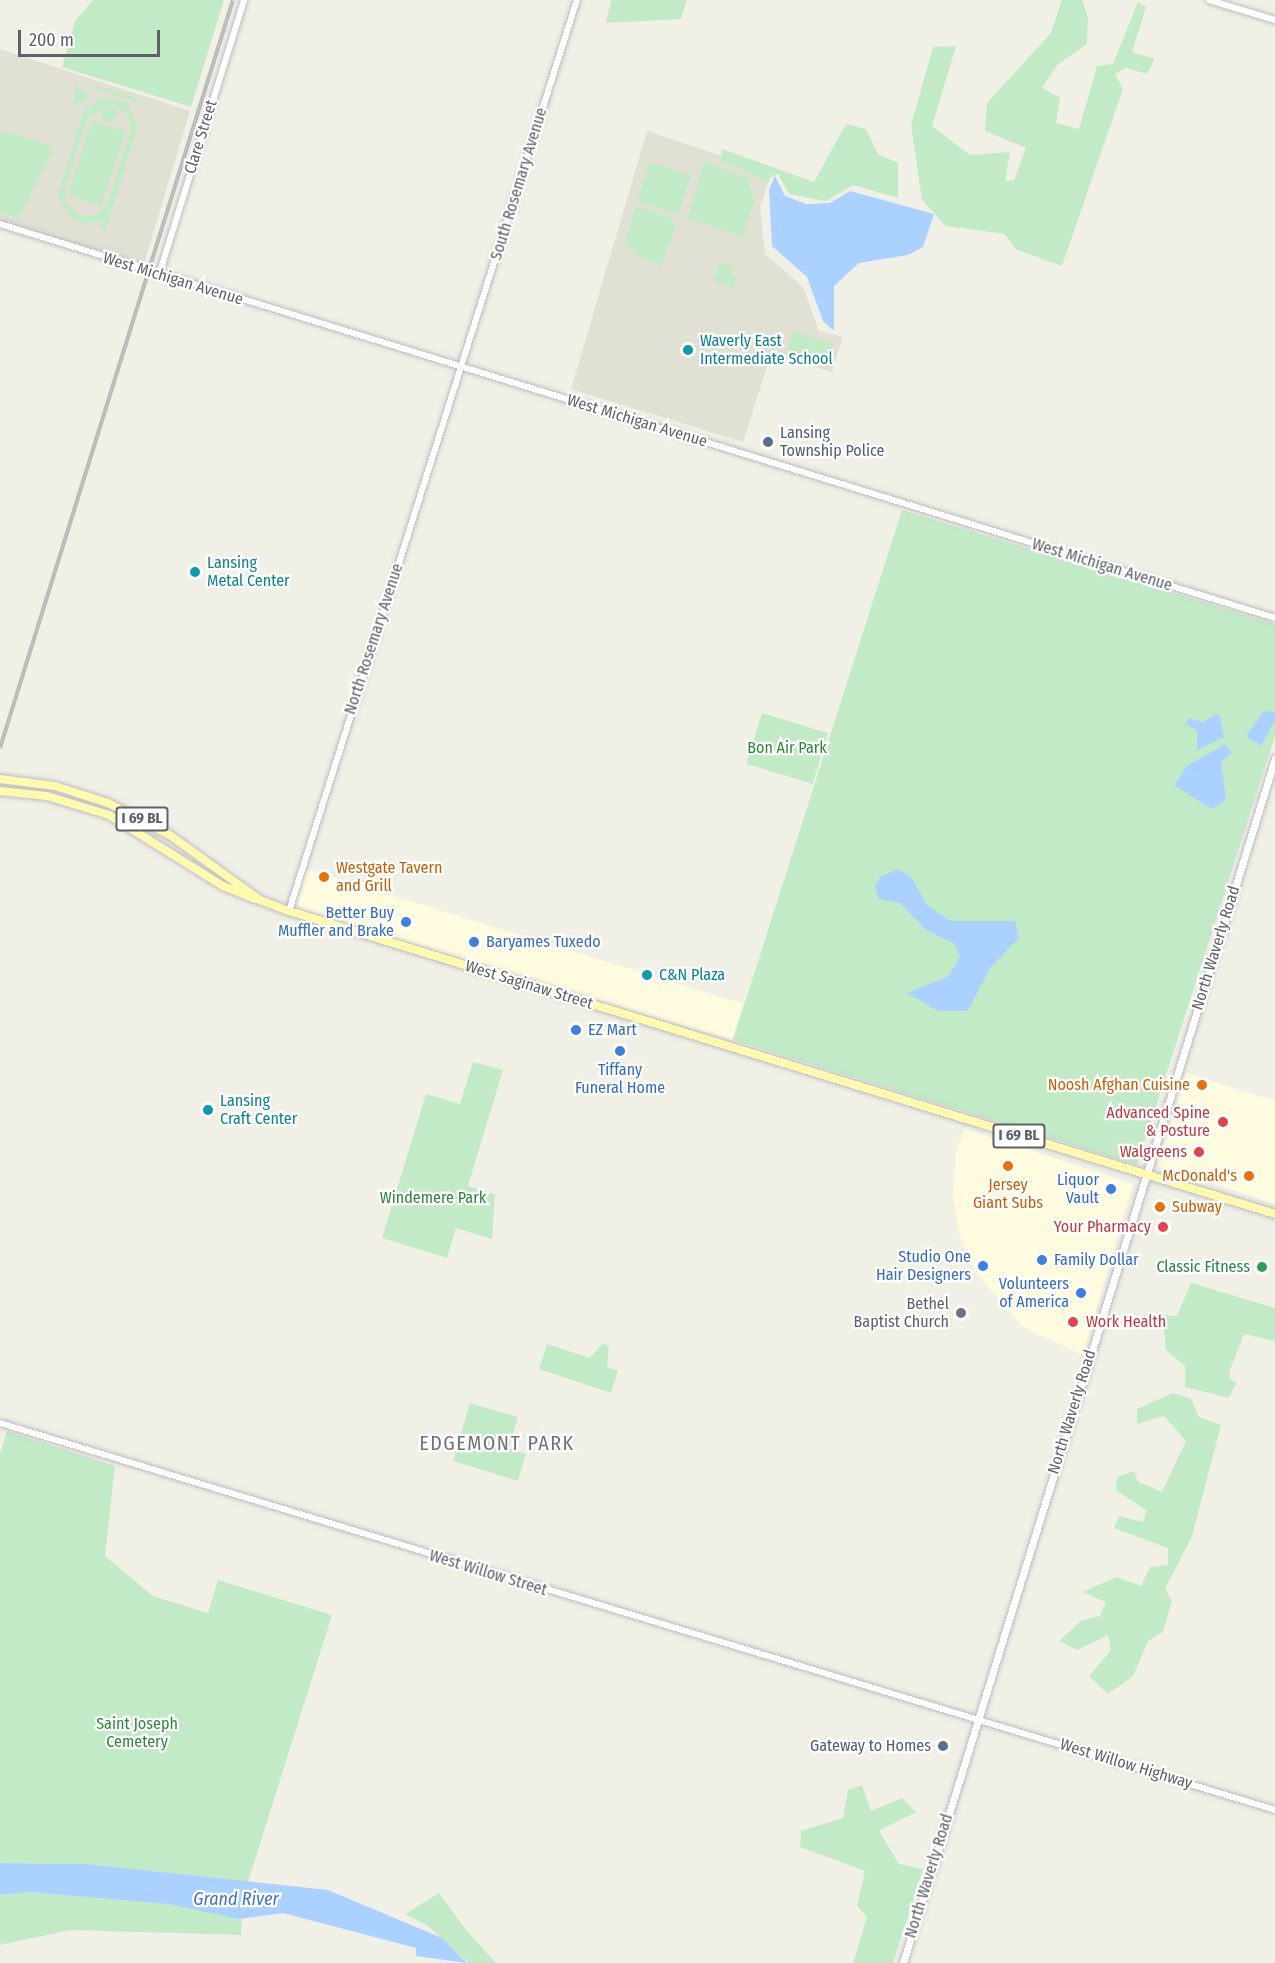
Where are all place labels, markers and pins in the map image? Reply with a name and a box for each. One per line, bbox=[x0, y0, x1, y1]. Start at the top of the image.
place label: Waverly East Intermediate School bbox=[700, 331, 833, 369]
marker: Waverly East Intermediate School bbox=[681, 343, 695, 357]
place label: Lansing Township Police bbox=[780, 423, 884, 461]
marker: Lansing Township Police bbox=[761, 435, 775, 449]
place label: Lansing Metal Center bbox=[207, 553, 290, 591]
marker: Lansing Metal Center bbox=[188, 565, 202, 579]
place label: Westgate Tavern and Grill bbox=[336, 858, 442, 896]
marker: Westgate Tavern and Grill bbox=[317, 870, 331, 884]
place label: Better Buy Muffler and Brake bbox=[278, 903, 394, 941]
marker: Better Buy Muffler and Brake bbox=[399, 915, 413, 929]
place label: Baryames Tuxedo bbox=[486, 932, 601, 952]
marker: Baryames Tuxedo bbox=[467, 935, 481, 949]
place label: C&N Plaza bbox=[659, 965, 725, 985]
marker: C&N Plaza bbox=[640, 968, 654, 982]
place label: EZ Mart bbox=[588, 1020, 637, 1040]
marker: EZ Mart bbox=[569, 1023, 583, 1037]
marker: Tiffany Funeral Home bbox=[613, 1044, 627, 1058]
place label: Tiffany Funeral Home bbox=[575, 1060, 665, 1098]
place label: Noosh Afghan Cuisine bbox=[1048, 1075, 1190, 1095]
marker: Noosh Afghan Cuisine bbox=[1195, 1078, 1209, 1092]
place label: Lansing Craft Center bbox=[220, 1091, 297, 1129]
marker: Lansing Craft Center bbox=[201, 1103, 215, 1117]
place label: Advanced Spine & Posture bbox=[1106, 1103, 1210, 1141]
marker: Advanced Spine & Posture bbox=[1214, 1113, 1232, 1131]
place label: Walgreens bbox=[1120, 1142, 1187, 1162]
marker: Walgreens bbox=[1192, 1145, 1206, 1159]
marker: Jersey Giant Subs bbox=[1001, 1159, 1015, 1173]
place label: McDonald's bbox=[1162, 1166, 1237, 1186]
marker: McDonald's bbox=[1242, 1169, 1256, 1183]
place label: Liquor Vault bbox=[1057, 1170, 1099, 1208]
place label: Jersey Giant Subs bbox=[973, 1175, 1043, 1213]
marker: Liquor Vault bbox=[1104, 1182, 1118, 1196]
place label: Subway bbox=[1172, 1197, 1222, 1217]
marker: Subway bbox=[1153, 1200, 1167, 1214]
place label: Your Pharmacy bbox=[1054, 1217, 1151, 1237]
marker: Your Pharmacy bbox=[1156, 1220, 1170, 1234]
place label: Studio One Hair Designers bbox=[876, 1247, 971, 1285]
place label: Family Dollar bbox=[1054, 1250, 1139, 1270]
marker: Family Dollar bbox=[1035, 1253, 1049, 1267]
place label: Classic Fitness bbox=[1156, 1257, 1250, 1277]
marker: Studio One Hair Designers bbox=[976, 1259, 990, 1273]
marker: Classic Fitness bbox=[1255, 1260, 1269, 1274]
place label: Volunteers of America bbox=[999, 1274, 1069, 1312]
marker: Volunteers of America bbox=[1074, 1286, 1088, 1300]
place label: Bethel Baptist Church bbox=[854, 1294, 949, 1332]
marker: Bethel Baptist Church bbox=[954, 1306, 968, 1320]
place label: Work Health bbox=[1086, 1312, 1166, 1332]
marker: Work Health bbox=[1064, 1313, 1082, 1331]
place label: Gateway to Homes bbox=[810, 1736, 931, 1756]
marker: Gateway to Homes bbox=[936, 1739, 950, 1753]

